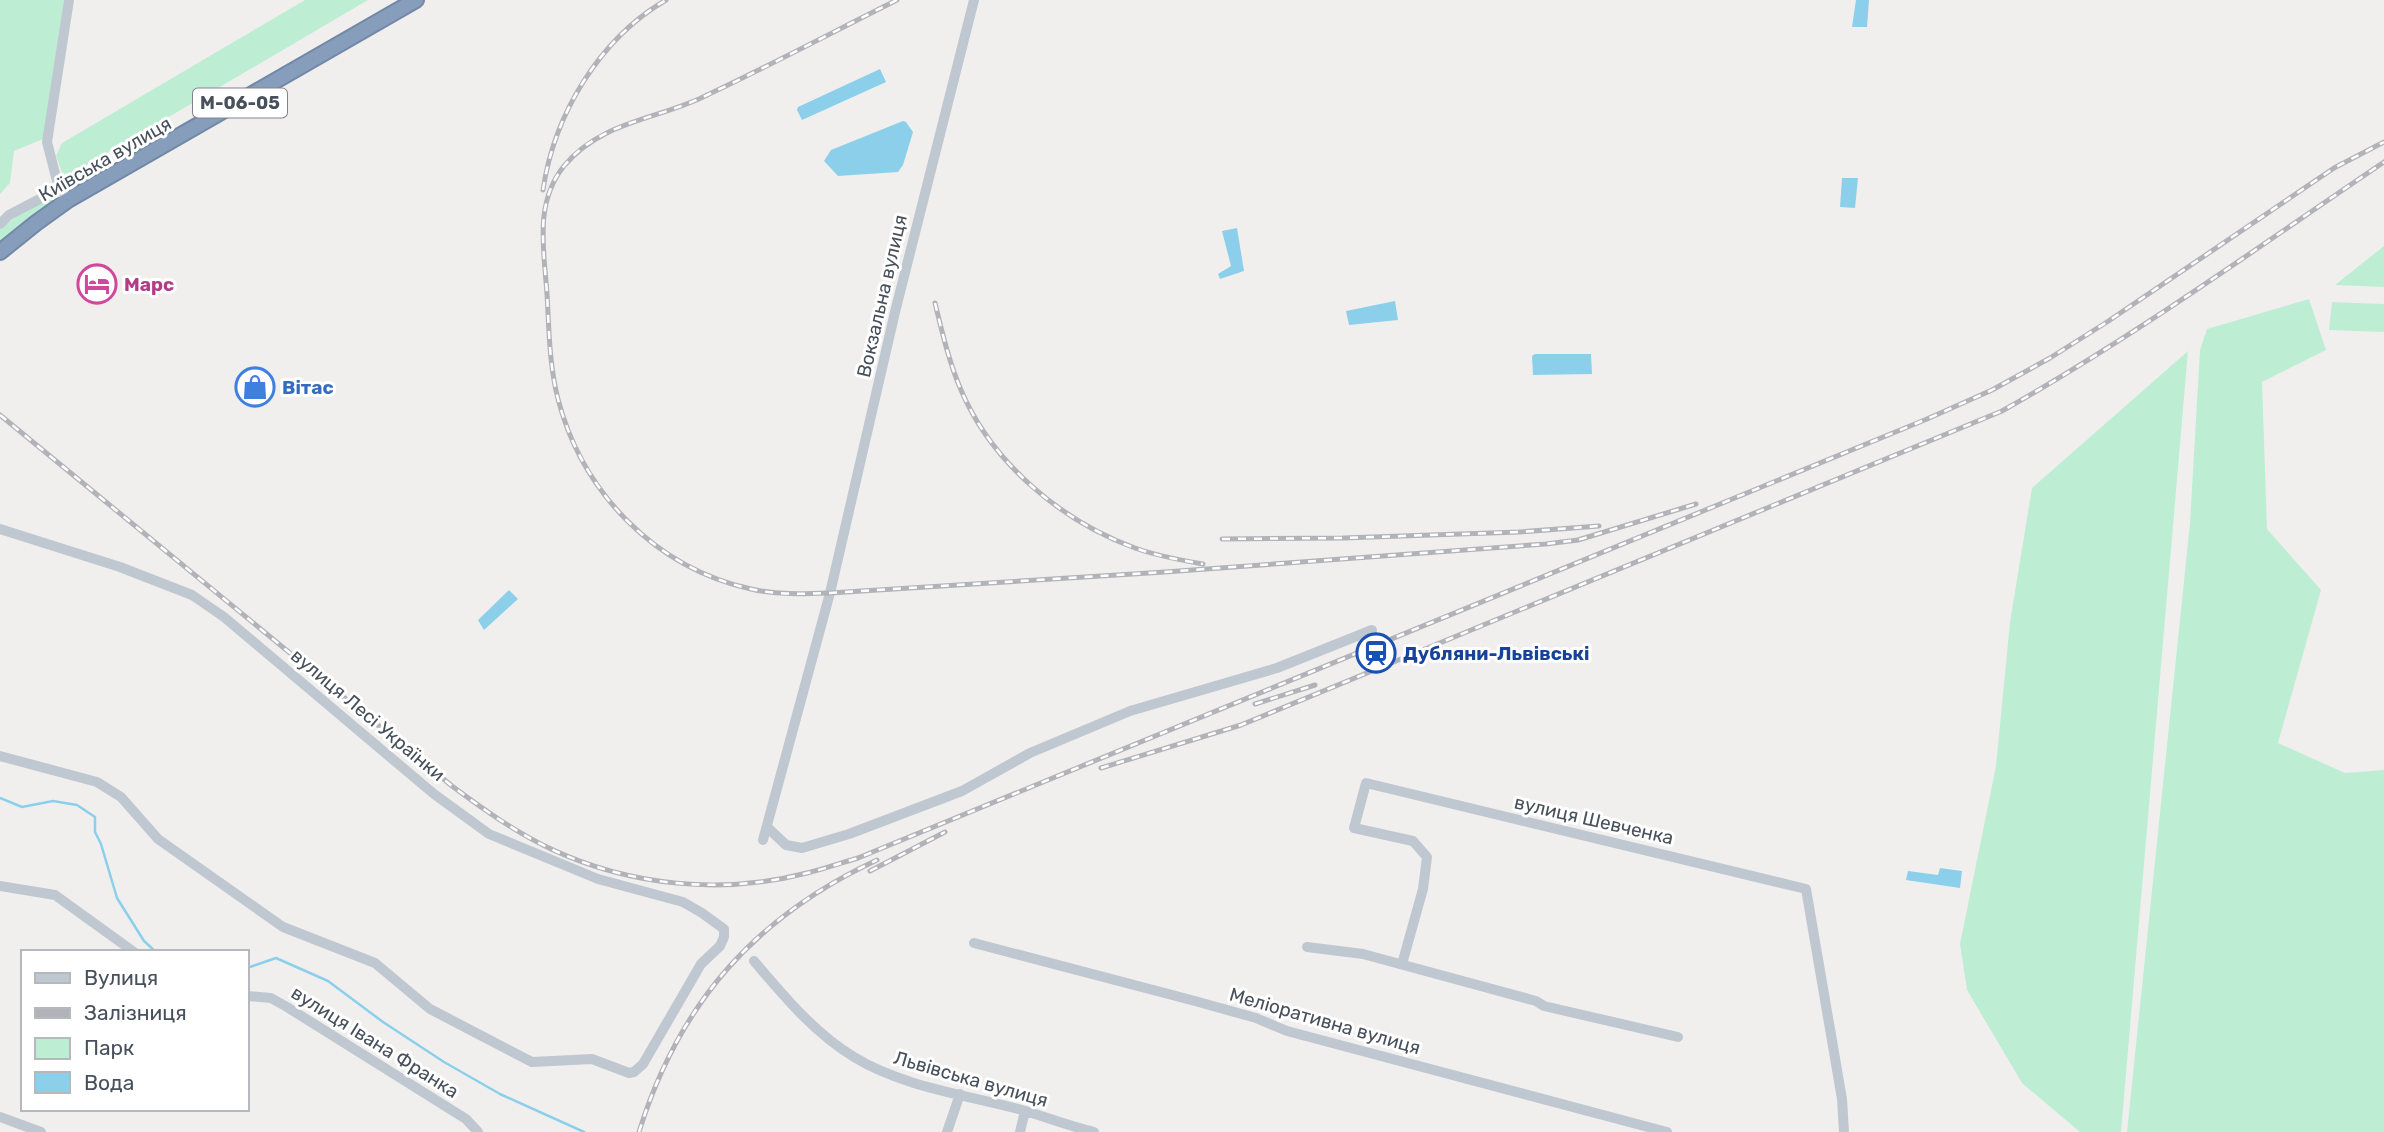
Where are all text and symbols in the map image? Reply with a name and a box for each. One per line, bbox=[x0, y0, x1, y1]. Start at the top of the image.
road number: М-06-05 bbox=[193, 88, 287, 118]
street label: Київська вулиця bbox=[35, 112, 175, 206]
street label: Вокзальна вулиця bbox=[852, 212, 912, 380]
hotel icon: Марс bbox=[76, 263, 118, 305]
place label: Марс bbox=[124, 273, 174, 296]
shop icon: Вітас bbox=[234, 366, 276, 408]
place label: Вітас bbox=[282, 376, 334, 399]
station icon: Дубляни-Львівські bbox=[1355, 632, 1397, 674]
place label: Дубляни-Львівські bbox=[1403, 642, 1589, 665]
street label: вулиця Лесі Українки bbox=[286, 644, 450, 786]
street label: вулиця Шевченка bbox=[1512, 790, 1676, 850]
legend bbox=[21, 950, 248, 1111]
text: Вулиця bbox=[84, 965, 158, 990]
street label: вулиця Івана Франка bbox=[287, 981, 463, 1103]
street label: Меліоративна вулиця bbox=[1227, 983, 1423, 1059]
text: Залізниця bbox=[84, 1000, 187, 1025]
text: Парк bbox=[84, 1035, 134, 1060]
street label: Львівська вулиця bbox=[891, 1046, 1051, 1112]
text: Вода bbox=[84, 1070, 134, 1095]

